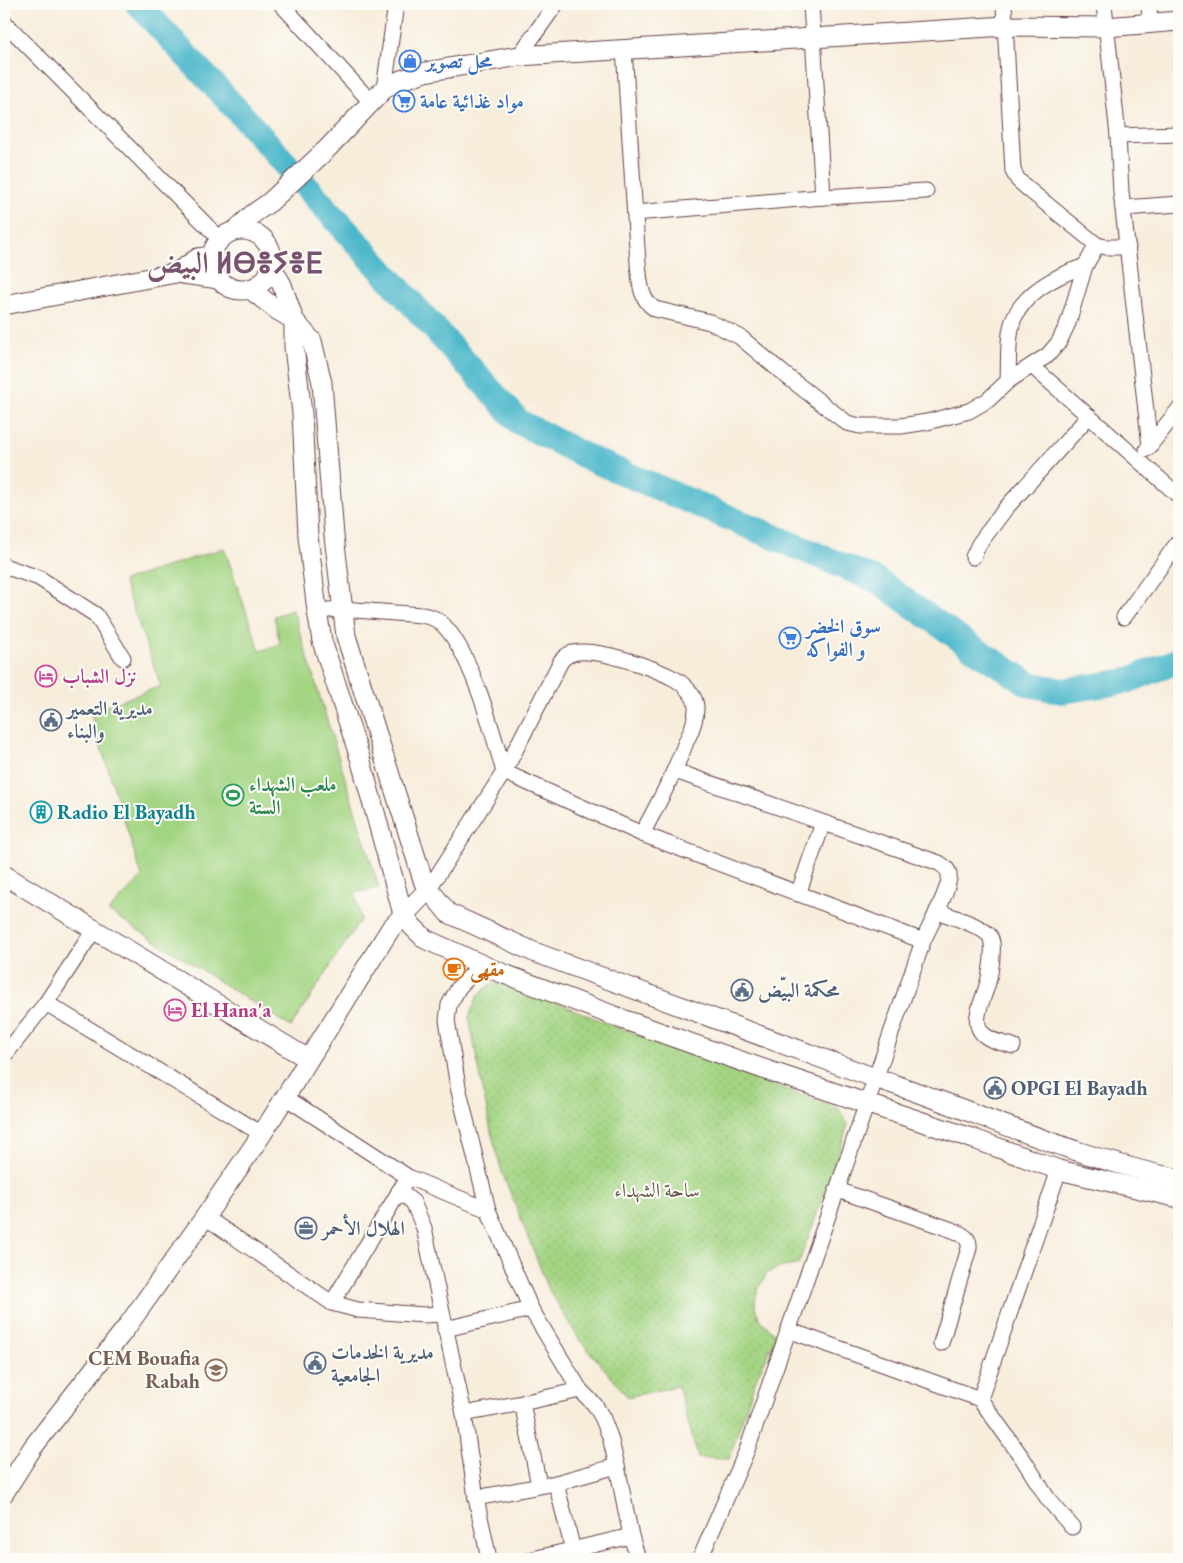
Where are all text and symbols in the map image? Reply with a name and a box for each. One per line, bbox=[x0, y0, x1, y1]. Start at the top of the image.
place label: محل تصوير bbox=[424, 48, 493, 75]
shop icon: محل تصوير bbox=[398, 49, 422, 73]
place label: مواد غذائية عامة bbox=[420, 88, 524, 114]
supermarket icon: مواد غذائية عامة bbox=[392, 89, 416, 113]
district label: البيض ⵍⴱⴻⵢⴻⴹ bbox=[147, 243, 323, 282]
place label: سوق الخضر و الفواكه bbox=[804, 613, 881, 662]
supermarket icon: سوق الخضر و الفواكه bbox=[778, 626, 802, 650]
place label: نزل الشباب bbox=[62, 663, 137, 689]
hotel icon: نزل الشباب bbox=[34, 664, 58, 688]
place label: مديرية التعمير والبناء bbox=[65, 695, 153, 744]
public building icon: مديرية التعمير والبناء bbox=[39, 708, 63, 732]
place label: ملعب الشهداء الستة bbox=[249, 771, 336, 820]
sports icon: ملعب الشهداء الستة bbox=[221, 783, 245, 807]
place label: Radio El Bayadh bbox=[57, 799, 196, 825]
building icon: Radio El Bayadh bbox=[29, 800, 53, 824]
place label: مقهى bbox=[470, 956, 505, 983]
cafe icon: مقهى bbox=[442, 957, 466, 981]
place label: محكمة البيّض bbox=[758, 976, 840, 1003]
public building icon: محكمة البيّض bbox=[730, 978, 754, 1002]
place label: El Hana'a bbox=[191, 997, 272, 1023]
hotel icon: El Hana'a bbox=[163, 998, 187, 1022]
place label: OPGI El Bayadh bbox=[1011, 1075, 1148, 1101]
public building icon: OPGI El Bayadh bbox=[983, 1076, 1007, 1100]
park label: ساحة الشهداء bbox=[614, 1177, 700, 1203]
place label: الهلال الأحمر bbox=[320, 1213, 405, 1241]
office icon: الهلال الأحمر bbox=[294, 1216, 318, 1240]
place label: مديرية الخدمات الجامعية bbox=[331, 1339, 434, 1388]
place label: CEM Bouafia Rabah bbox=[88, 1345, 200, 1394]
public building icon: مديرية الخدمات الجامعية bbox=[303, 1351, 327, 1375]
school or university icon: CEM Bouafia Rabah bbox=[204, 1358, 228, 1382]

